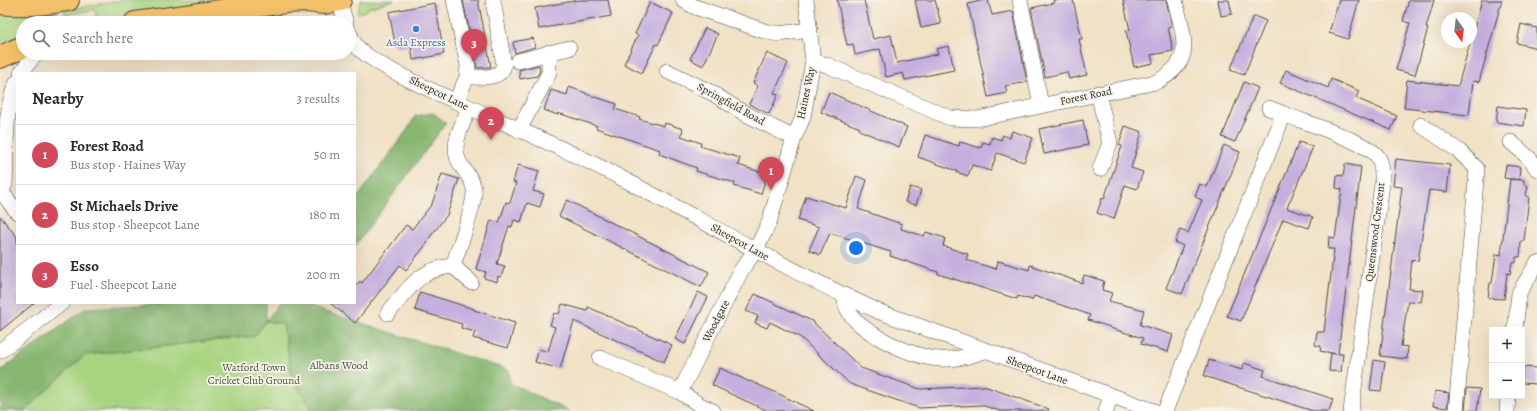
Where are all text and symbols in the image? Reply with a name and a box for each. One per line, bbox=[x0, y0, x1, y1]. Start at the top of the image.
north arrow bbox=[1441, 12, 1477, 48]
search box bbox=[16, 16, 356, 60]
marker: Asda Express bbox=[411, 24, 421, 34]
icon: search bbox=[30, 27, 52, 49]
text: Search here bbox=[62, 28, 133, 48]
pin: 3 bbox=[461, 29, 487, 62]
place label: Asda Express bbox=[385, 35, 446, 50]
street label: Haines Way bbox=[793, 65, 819, 121]
street label: Sheepcot Lane bbox=[407, 72, 471, 114]
street label: Springfield Road bbox=[694, 79, 768, 129]
street label: Forest Road bbox=[1059, 83, 1113, 109]
text: Nearby bbox=[32, 87, 83, 110]
text: 3 results bbox=[296, 90, 340, 107]
pin: 2 bbox=[478, 107, 504, 140]
text: Forest Road bbox=[70, 136, 144, 156]
text: 1 bbox=[43, 146, 47, 163]
text: 50 m bbox=[314, 146, 340, 163]
text: Bus stop · Haines Way bbox=[70, 156, 186, 173]
pin: 1 bbox=[758, 157, 784, 190]
street label: Queenswood Crescent bbox=[1361, 181, 1389, 282]
text: St Michaels Drive bbox=[70, 196, 179, 216]
text: 2 bbox=[42, 206, 48, 223]
text: 180 m bbox=[309, 206, 340, 223]
text: Bus stop · Sheepcot Lane bbox=[70, 216, 200, 233]
street label: Sheepcot Lane bbox=[708, 220, 772, 264]
your location bbox=[846, 238, 866, 258]
text: Esso bbox=[70, 256, 99, 276]
text: 3 bbox=[42, 266, 48, 283]
text: 200 m bbox=[307, 266, 340, 283]
text: Fuel · Sheepcot Lane bbox=[70, 276, 177, 293]
street label: Woodgate bbox=[699, 297, 733, 345]
map controls bbox=[1489, 327, 1525, 399]
button: + bbox=[1489, 327, 1525, 363]
street label: Sheepcot Lane bbox=[1004, 352, 1070, 388]
park label: Albans Wood bbox=[309, 358, 368, 373]
park label: Watford Town Cricket Club Ground bbox=[208, 360, 300, 388]
button: − bbox=[1489, 363, 1525, 399]

